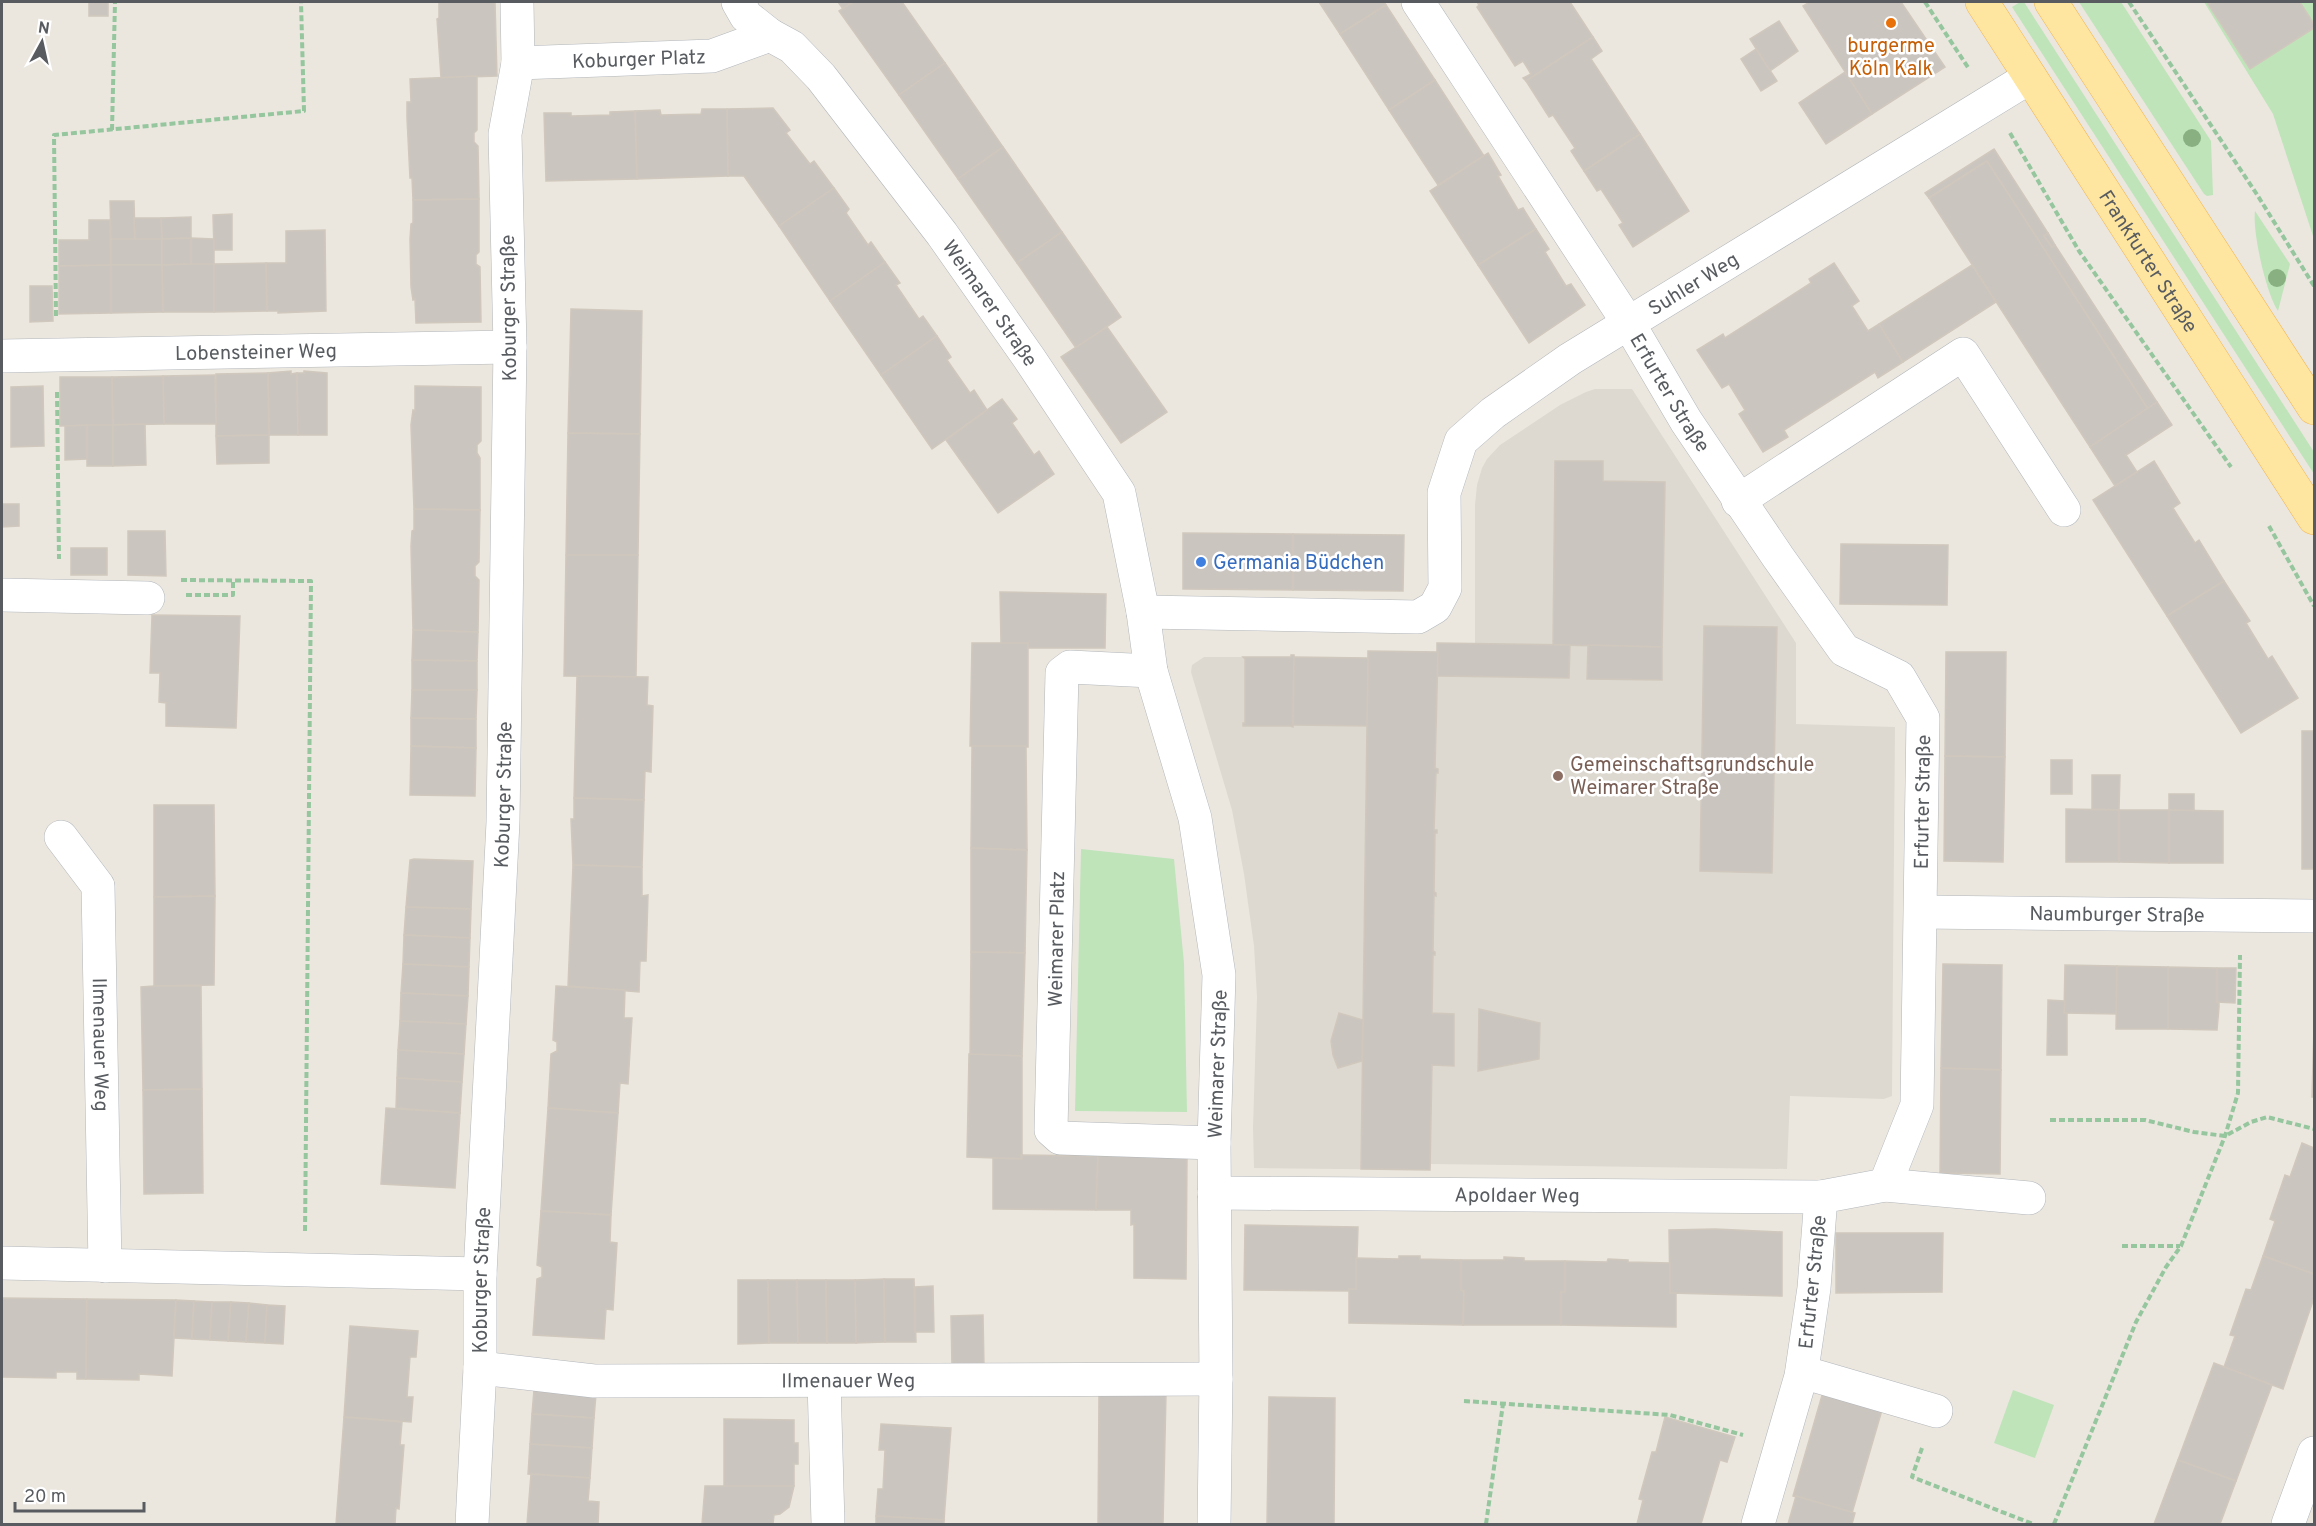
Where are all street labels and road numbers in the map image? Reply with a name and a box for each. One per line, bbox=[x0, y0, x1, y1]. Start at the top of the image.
street label: Koburger Platz bbox=[572, 45, 706, 76]
street label: Frankfurter Straße bbox=[2092, 186, 2202, 338]
street label: Koburger Straße bbox=[496, 234, 524, 381]
street label: Weimarer Straße bbox=[935, 236, 1042, 372]
street label: Suhler Weg bbox=[1644, 248, 1744, 323]
street label: Erfurter Straße bbox=[1623, 329, 1715, 458]
street label: Lobensteiner Weg bbox=[175, 339, 337, 368]
street label: Koburger Straße bbox=[490, 721, 519, 869]
street label: Erfurter Straße bbox=[1910, 735, 1938, 870]
street label: Weimarer Platz bbox=[1044, 871, 1072, 1007]
street label: Naumburger Straße bbox=[2029, 902, 2205, 930]
street label: Ilmenauer Weg bbox=[85, 977, 113, 1112]
street label: Weimarer Straße bbox=[1203, 989, 1235, 1139]
street label: Apoldaer Weg bbox=[1454, 1184, 1580, 1210]
street label: Koburger Straße bbox=[469, 1206, 498, 1354]
street label: Erfurter Straße bbox=[1794, 1214, 1834, 1350]
street label: Ilmenauer Weg bbox=[781, 1369, 915, 1395]

